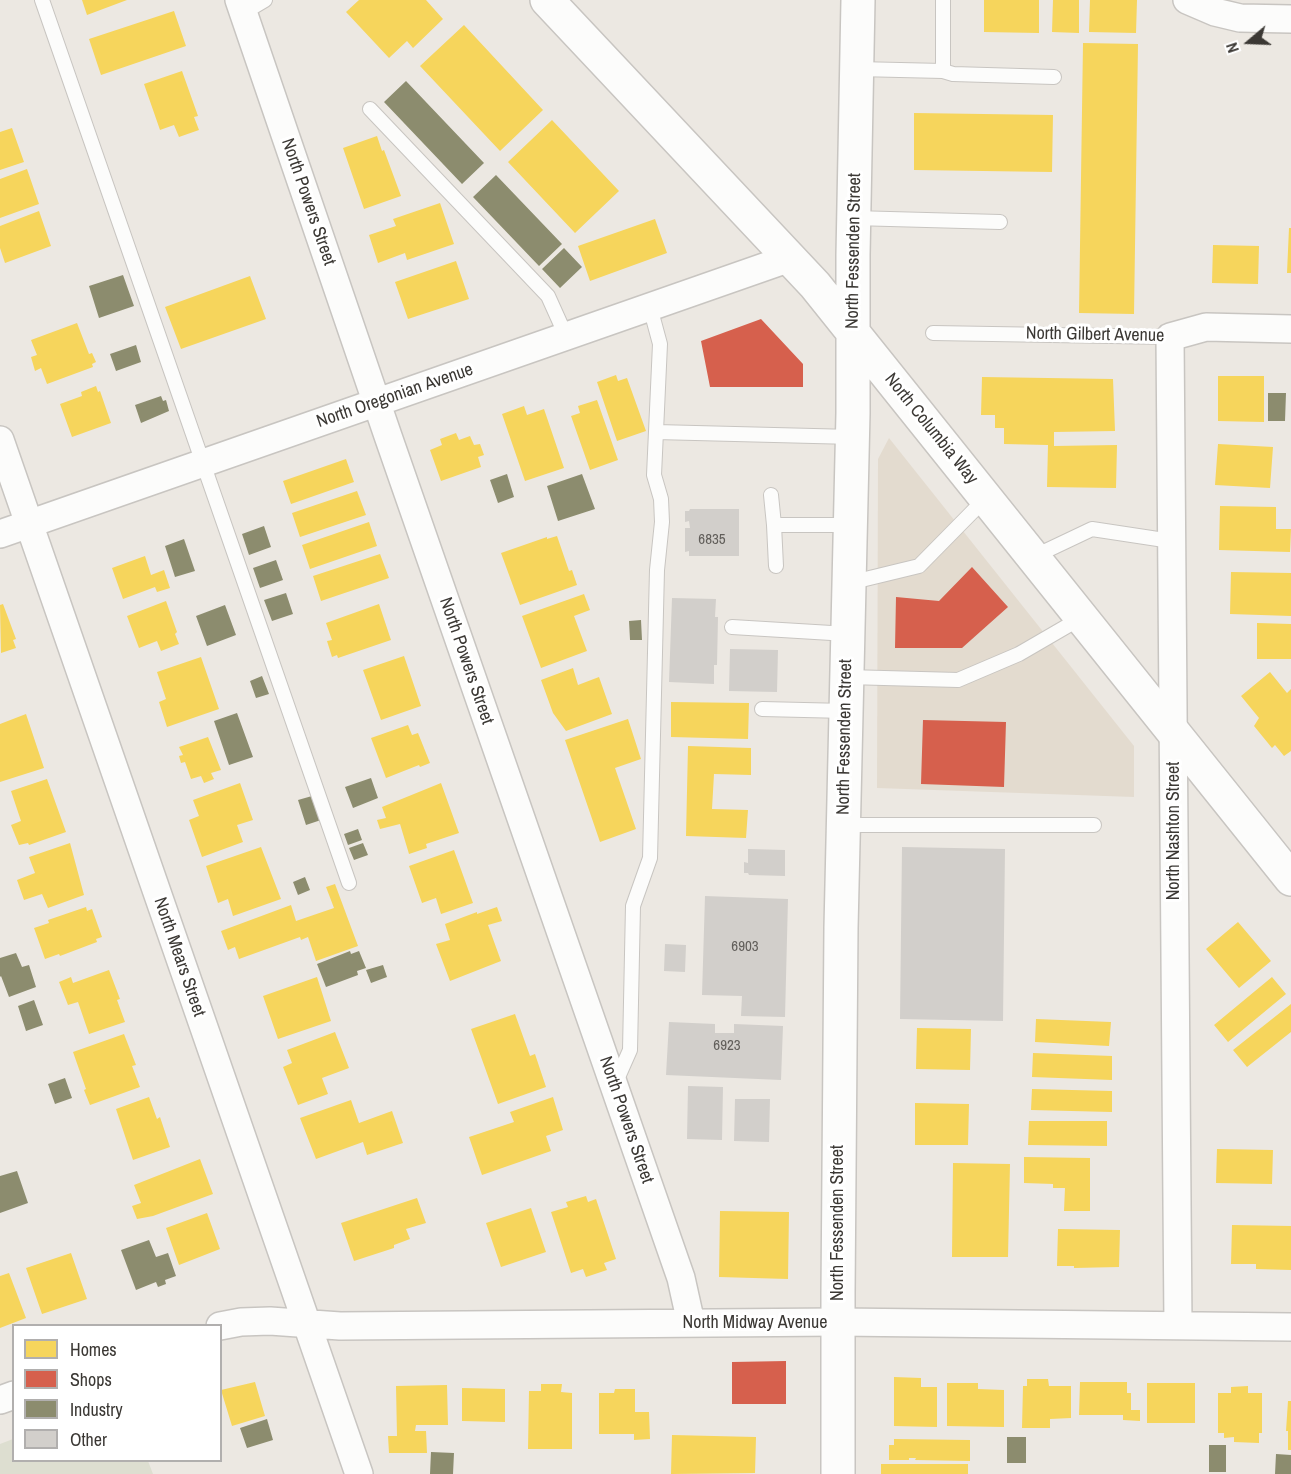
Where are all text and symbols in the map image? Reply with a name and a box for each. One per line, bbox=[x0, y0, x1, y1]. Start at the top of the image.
north arrow bbox=[1219, 12, 1279, 72]
text: N bbox=[1220, 40, 1244, 56]
street label: North Powers Street bbox=[276, 136, 340, 268]
street label: North Fessenden Street bbox=[842, 173, 866, 329]
street label: North Gilbert Avenue bbox=[1026, 323, 1164, 347]
street label: North Oregonian Avenue bbox=[314, 359, 476, 433]
street label: North Columbia Way bbox=[880, 369, 982, 489]
house number: 6835 bbox=[698, 531, 726, 549]
street label: North Powers Street bbox=[434, 595, 498, 727]
street label: North Fessenden Street bbox=[833, 659, 857, 815]
street label: North Nashton Street bbox=[1163, 762, 1185, 900]
street label: North Mears Street bbox=[148, 895, 210, 1019]
house number: 6903 bbox=[731, 938, 759, 956]
house number: 6923 bbox=[713, 1037, 741, 1055]
street label: North Powers Street bbox=[594, 1054, 658, 1186]
street label: North Fessenden Street bbox=[827, 1145, 849, 1301]
street label: North Midway Avenue bbox=[683, 1312, 827, 1334]
legend bbox=[12, 1324, 222, 1462]
text: Homes bbox=[70, 1337, 117, 1362]
text: Shops bbox=[70, 1367, 112, 1392]
text: Industry bbox=[70, 1397, 123, 1422]
text: Other bbox=[70, 1427, 107, 1452]

